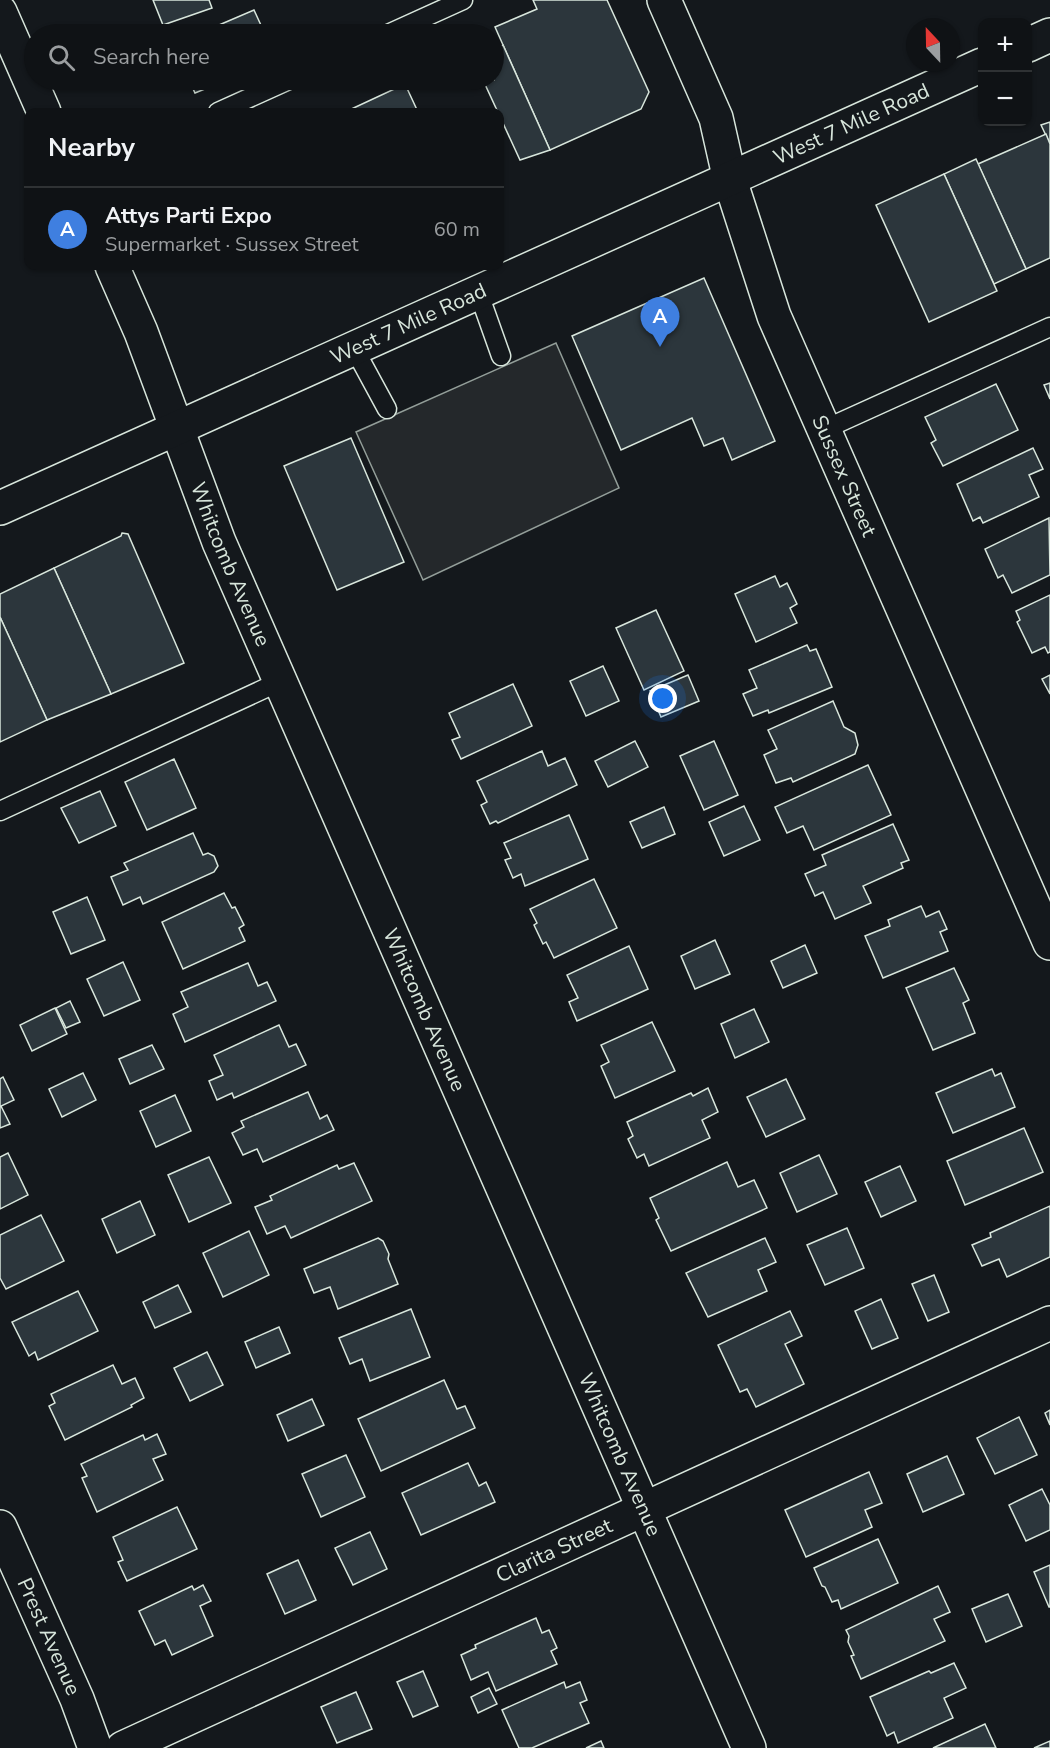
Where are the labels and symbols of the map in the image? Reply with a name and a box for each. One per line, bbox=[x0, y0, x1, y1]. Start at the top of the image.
north arrow bbox=[906, 18, 960, 72]
street label: West 7 Mile Road bbox=[769, 77, 934, 171]
street label: West 7 Mile Road bbox=[326, 276, 491, 371]
pin: A bbox=[640, 298, 680, 347]
street label: Sussex Street bbox=[805, 411, 884, 541]
street label: Whitcomb Avenue bbox=[184, 478, 277, 651]
your location bbox=[648, 684, 677, 713]
street label: Whitcomb Avenue bbox=[376, 924, 473, 1096]
street label: Whitcomb Avenue bbox=[572, 1369, 668, 1541]
street label: Clarita Street bbox=[491, 1511, 617, 1589]
street label: Prest Avenue bbox=[11, 1573, 88, 1700]

